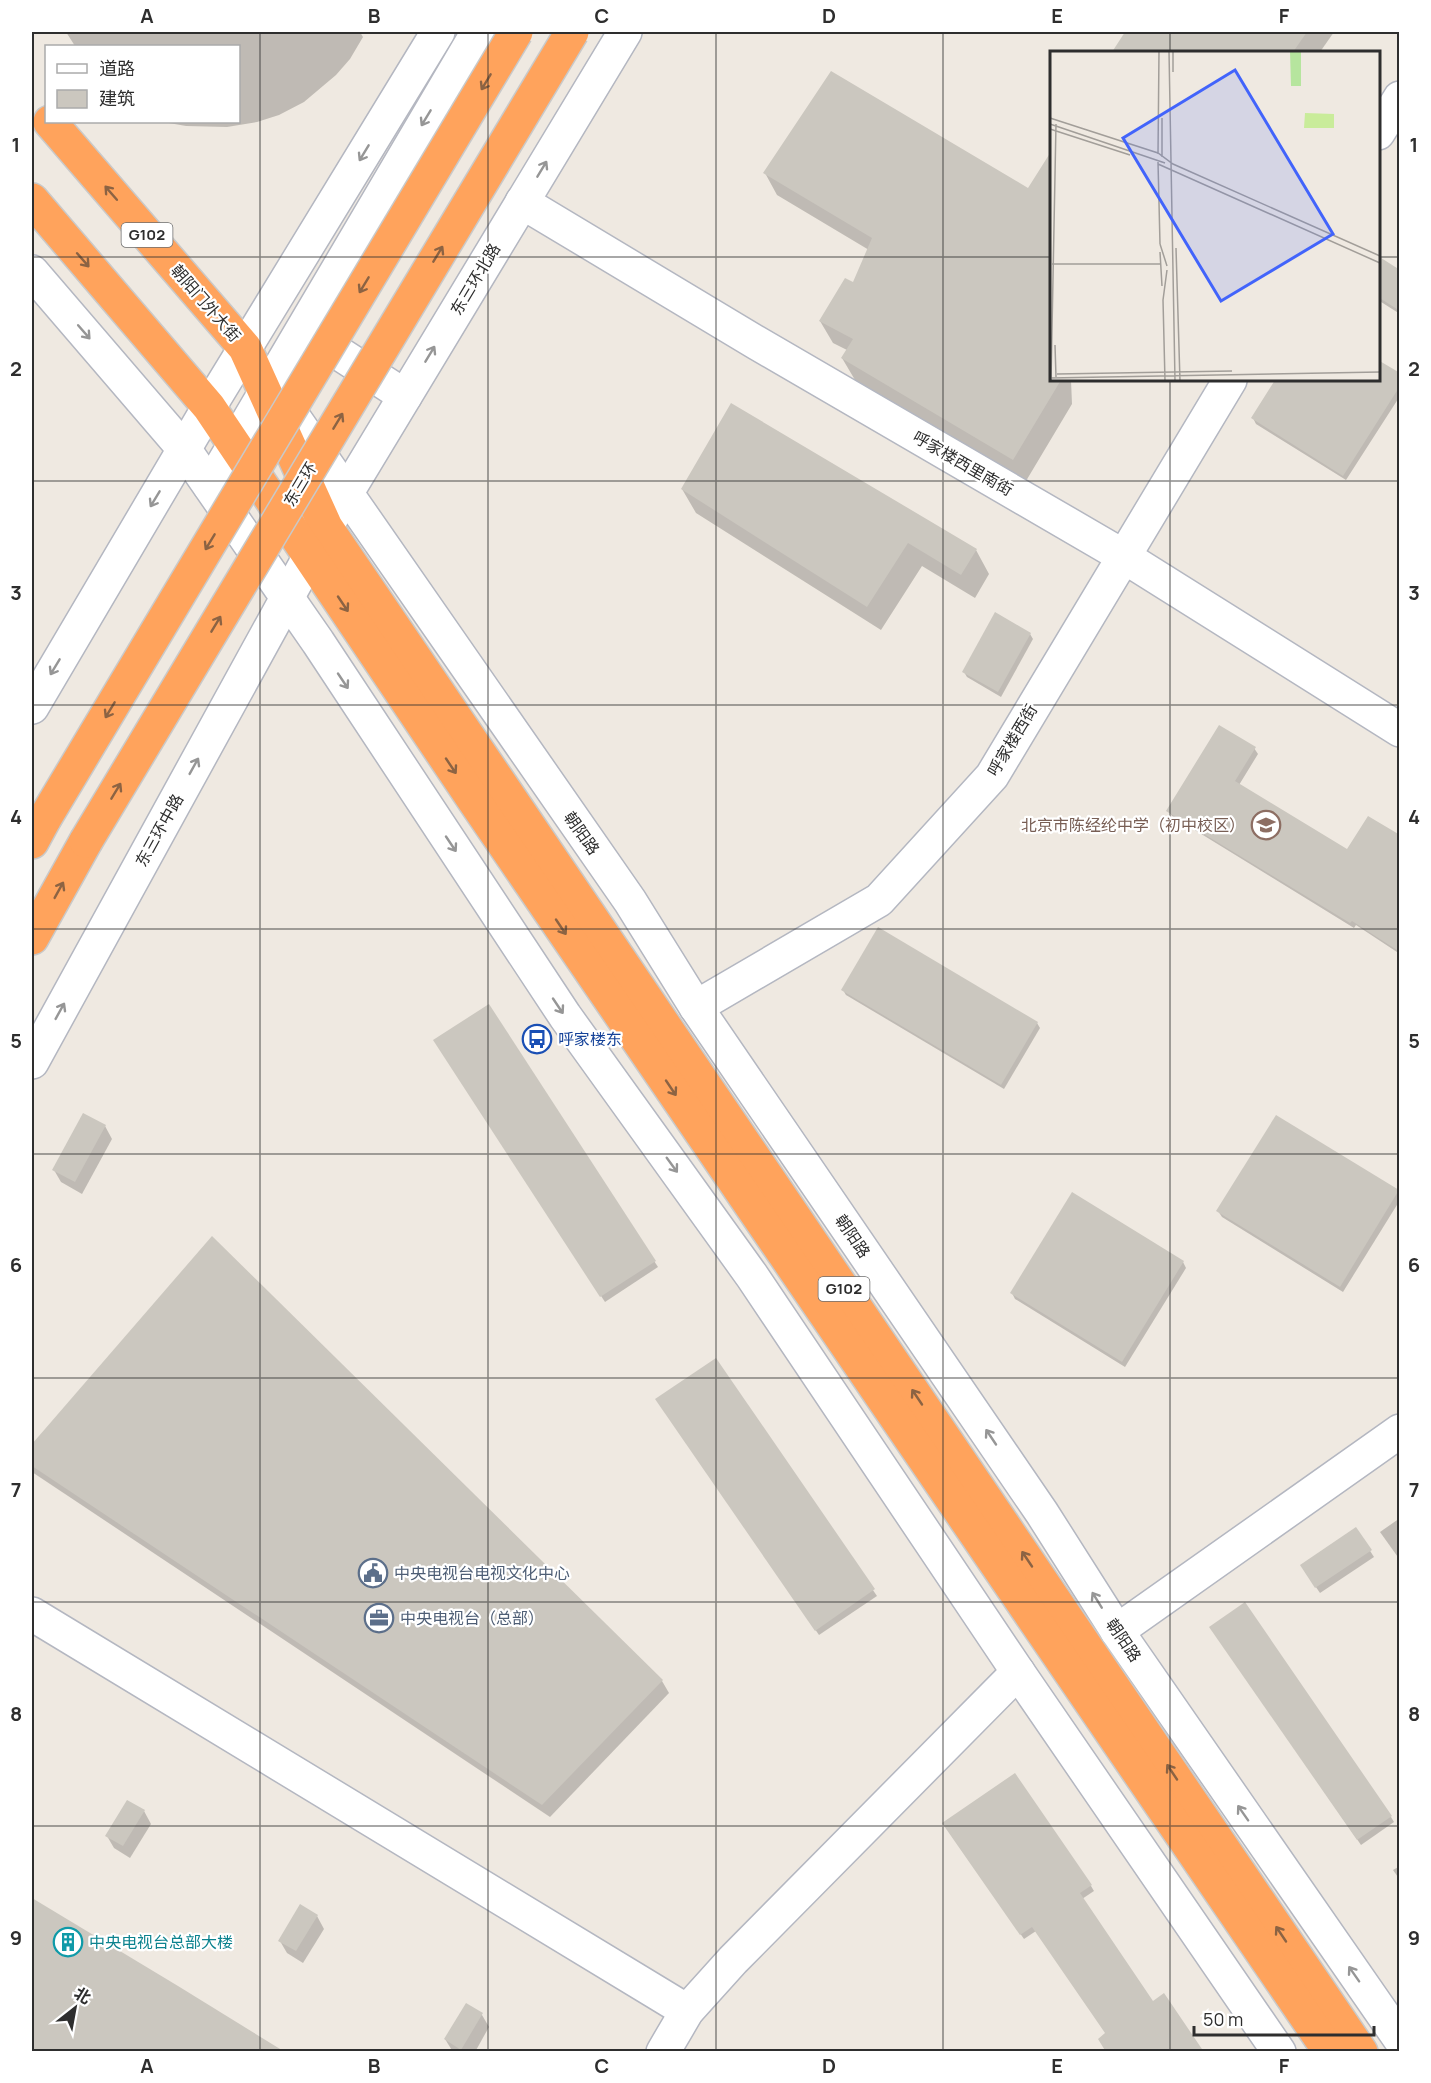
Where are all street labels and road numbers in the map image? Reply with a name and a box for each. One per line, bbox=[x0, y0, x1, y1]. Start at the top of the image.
road number: G102 bbox=[122, 223, 172, 247]
street label: 东三环北路 bbox=[445, 239, 505, 319]
street label: 朝阳门外大街 bbox=[166, 260, 246, 346]
street label: 呼家楼西里南街 bbox=[909, 425, 1017, 501]
street label: 东三环 bbox=[278, 458, 322, 510]
street label: 呼家楼西街 bbox=[982, 700, 1042, 780]
street label: 东三环中路 bbox=[130, 790, 188, 870]
street label: 朝阳路 bbox=[559, 807, 605, 859]
street label: 朝阳路 bbox=[830, 1210, 876, 1262]
road number: G102 bbox=[818, 1277, 870, 1301]
street label: 朝阳路 bbox=[1101, 1614, 1147, 1666]

